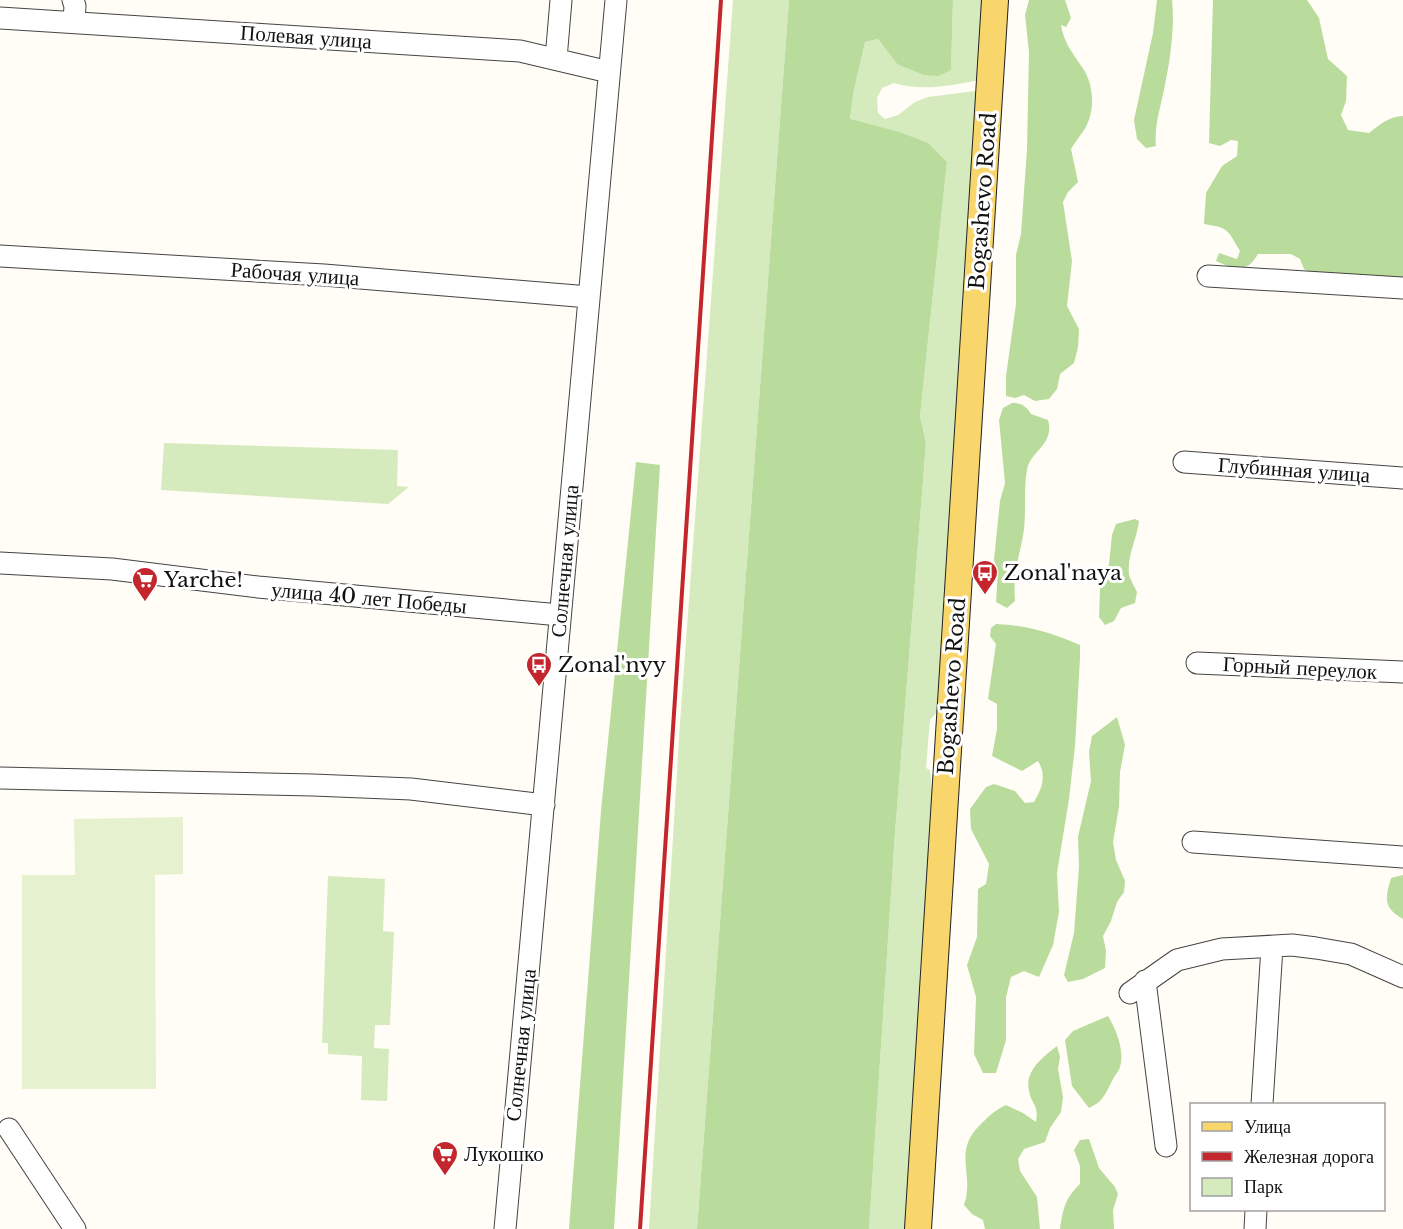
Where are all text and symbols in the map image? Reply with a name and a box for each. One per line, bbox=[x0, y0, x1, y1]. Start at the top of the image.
street label: Полевая улица bbox=[239, 19, 373, 55]
street label: Bogashevo Road bbox=[964, 111, 1002, 291]
street label: Рабочая улица bbox=[230, 257, 361, 292]
street label: Глубинная улица bbox=[1217, 452, 1372, 488]
street label: Солнечная улица bbox=[545, 483, 585, 639]
bus stop icon: Zonal'naya bbox=[970, 558, 1000, 596]
place label: Zonal'naya bbox=[1004, 560, 1122, 586]
supermarket icon: Yarche! bbox=[130, 565, 160, 603]
place label: Yarche! bbox=[163, 567, 243, 593]
street label: улица 40 лет Победы bbox=[270, 577, 468, 619]
street label: Bogashevo Road bbox=[933, 596, 971, 776]
bus stop icon: Zonal'nyy bbox=[524, 650, 554, 688]
street label: Горный переулок bbox=[1222, 651, 1379, 685]
place label: Zonal'nyy bbox=[558, 652, 667, 678]
street label: Солнечная улица bbox=[500, 967, 542, 1123]
legend bbox=[1190, 1103, 1385, 1211]
text: Улица bbox=[1244, 1116, 1291, 1138]
supermarket icon: Лукошко bbox=[430, 1139, 460, 1177]
place label: Лукошко bbox=[464, 1141, 544, 1167]
text: Железная дорога bbox=[1244, 1146, 1374, 1168]
text: Парк bbox=[1244, 1176, 1283, 1198]

